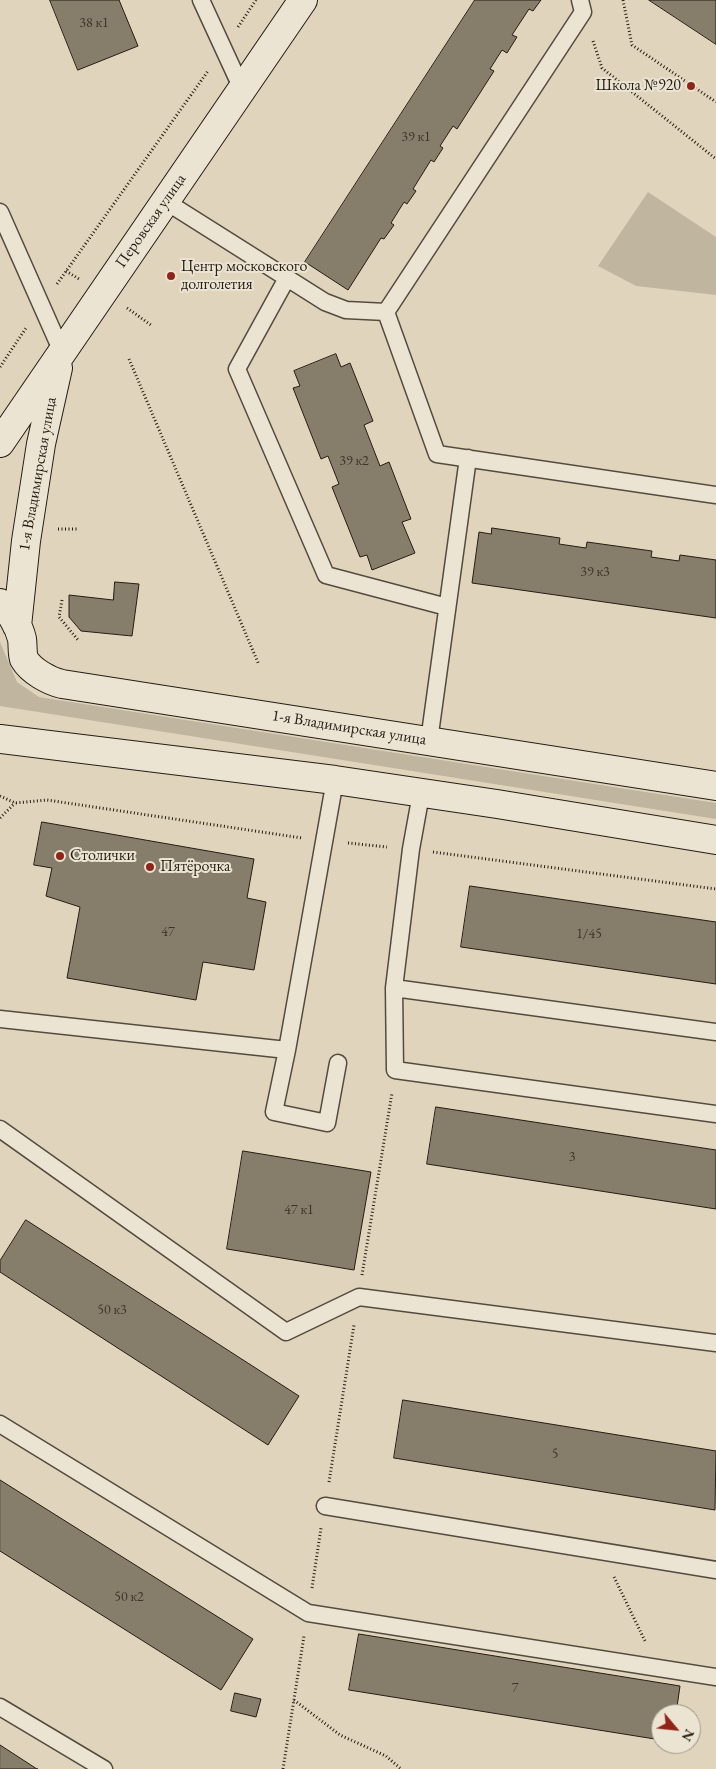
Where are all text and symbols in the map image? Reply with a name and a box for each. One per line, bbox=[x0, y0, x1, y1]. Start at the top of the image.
house number: 38 к1 bbox=[79, 15, 109, 31]
place label: Школа №920 bbox=[595, 76, 681, 96]
marker: Школа №920 bbox=[685, 80, 697, 92]
house number: 39 к1 bbox=[401, 129, 431, 145]
street label: Перовская улица bbox=[112, 170, 190, 272]
place label: Центр московского долголетия bbox=[181, 257, 307, 295]
marker: Центр московского долголетия bbox=[165, 270, 177, 282]
street label: 1-я Владимирская улица bbox=[15, 395, 61, 553]
house number: 39 к2 bbox=[339, 453, 369, 469]
house number: 39 к3 bbox=[580, 564, 610, 580]
street label: 1-я Владимирская улица bbox=[270, 706, 428, 750]
place label: Столички bbox=[70, 846, 135, 866]
marker: Столички bbox=[54, 850, 66, 862]
place label: Пятёрочка bbox=[160, 857, 230, 877]
marker: Пятёрочка bbox=[144, 861, 156, 873]
house number: 47 bbox=[161, 924, 175, 940]
house number: 1/45 bbox=[576, 926, 602, 942]
house number: 3 bbox=[569, 1149, 575, 1165]
house number: 47 к1 bbox=[284, 1202, 314, 1218]
house number: 50 к3 bbox=[97, 1302, 127, 1318]
house number: 5 bbox=[552, 1446, 558, 1462]
house number: 50 к2 bbox=[114, 1589, 144, 1605]
house number: 7 bbox=[512, 1680, 518, 1696]
north arrow bbox=[651, 1704, 701, 1754]
text: N bbox=[678, 1726, 699, 1745]

